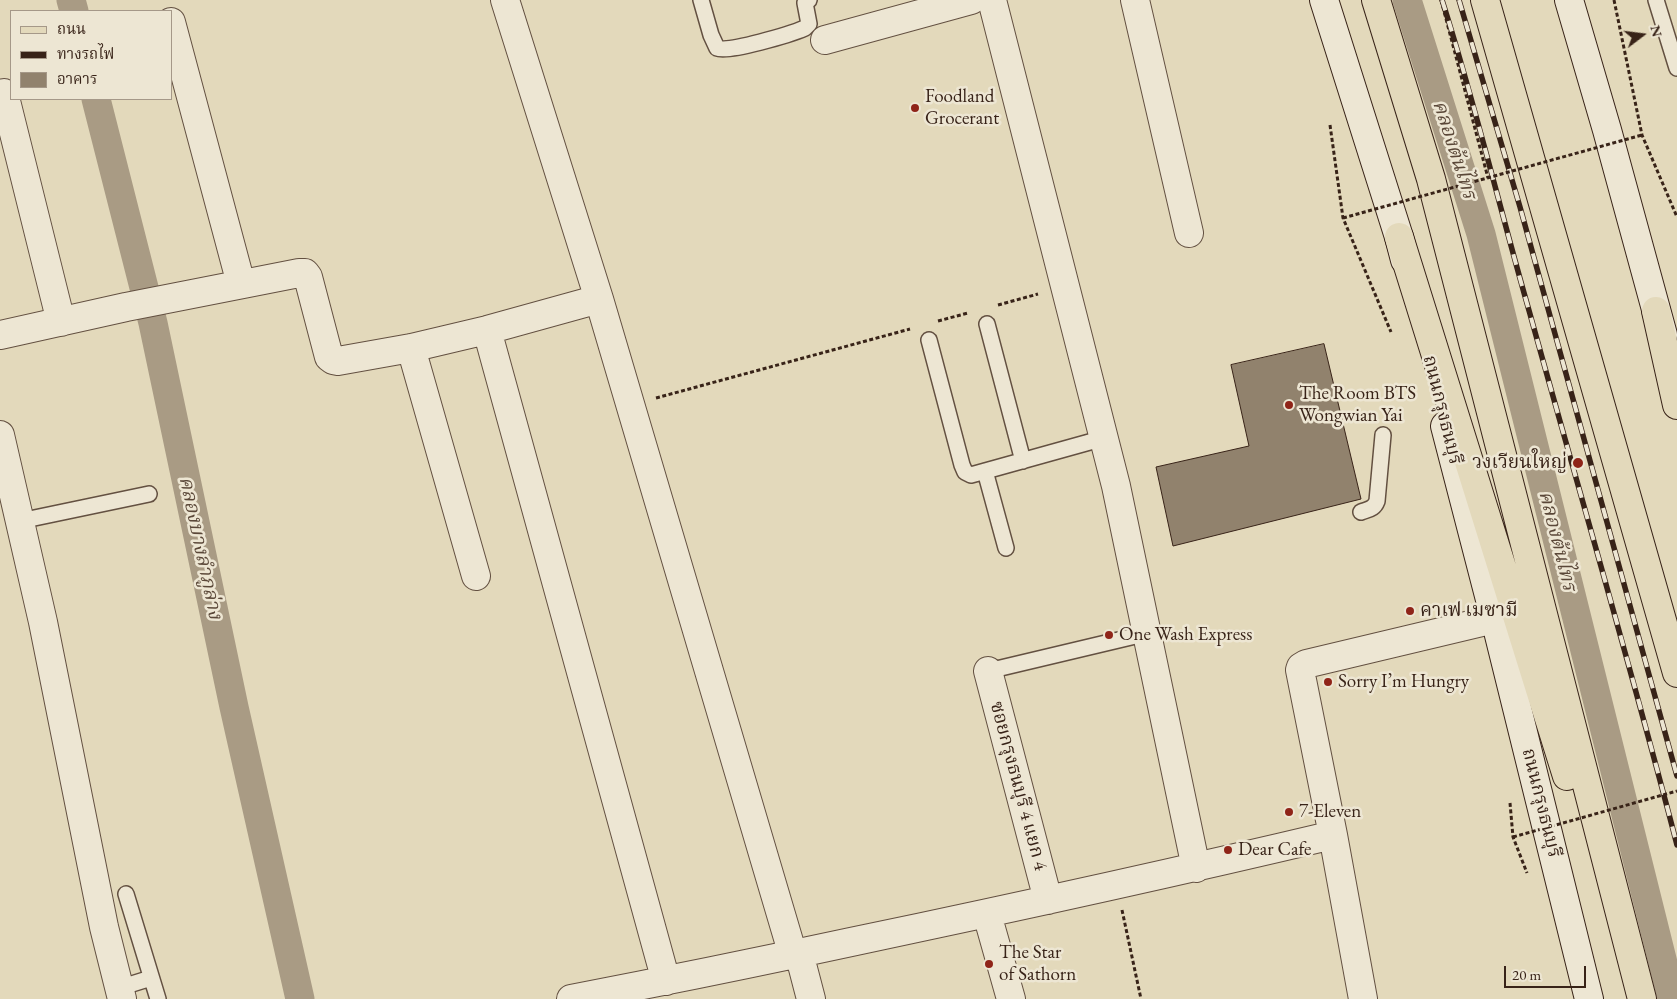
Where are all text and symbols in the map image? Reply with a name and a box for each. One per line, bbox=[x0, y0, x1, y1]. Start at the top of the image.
legend bbox=[10, 10, 172, 100]
north arrow bbox=[1617, 10, 1667, 60]
text: ถนน bbox=[57, 19, 86, 38]
text: N bbox=[1646, 23, 1667, 39]
text: ทางรถไฟ bbox=[57, 44, 114, 63]
text: อาคาร bbox=[57, 69, 97, 88]
place label: Foodland Grocerant bbox=[925, 86, 999, 130]
water label: คลองต้นไทร bbox=[1427, 98, 1481, 202]
marker: Foodland Grocerant bbox=[909, 102, 921, 114]
street label: ถนนกรุงธนบุรี bbox=[1417, 353, 1467, 467]
place label: The Room BTS Wongwian Yai bbox=[1299, 383, 1416, 427]
marker: The Room BTS Wongwian Yai bbox=[1283, 399, 1295, 411]
place label: วงเวียนใหญ่ bbox=[1472, 452, 1567, 474]
marker: วงเวียนใหญ่ bbox=[1571, 456, 1585, 470]
water label: คลองบางลำภูล่าง bbox=[173, 474, 227, 622]
water label: คลองต้นไทร bbox=[1533, 489, 1581, 593]
place label: คาเฟ เมซามี bbox=[1420, 600, 1518, 622]
marker: คาเฟ เมซามี bbox=[1404, 605, 1416, 617]
place label: One Wash Express bbox=[1119, 624, 1252, 646]
marker: One Wash Express bbox=[1103, 629, 1115, 641]
place label: Sorry I’m Hungry bbox=[1338, 671, 1469, 693]
marker: Sorry I’m Hungry bbox=[1322, 676, 1334, 688]
street label: ซอยกรุงธนบุรี 4 แยก 4 bbox=[984, 699, 1052, 873]
street label: ถนนกรุงธนบุรี bbox=[1516, 746, 1566, 860]
place label: 7-Eleven bbox=[1299, 801, 1361, 823]
marker: 7-Eleven bbox=[1283, 806, 1295, 818]
place label: Dear Cafe bbox=[1238, 839, 1312, 861]
marker: Dear Cafe bbox=[1222, 844, 1234, 856]
place label: The Star of Sathorn bbox=[999, 942, 1076, 986]
scale bar bbox=[1507, 956, 1590, 988]
marker: The Star of Sathorn bbox=[983, 958, 995, 970]
text: 20 m bbox=[1512, 965, 1541, 984]

